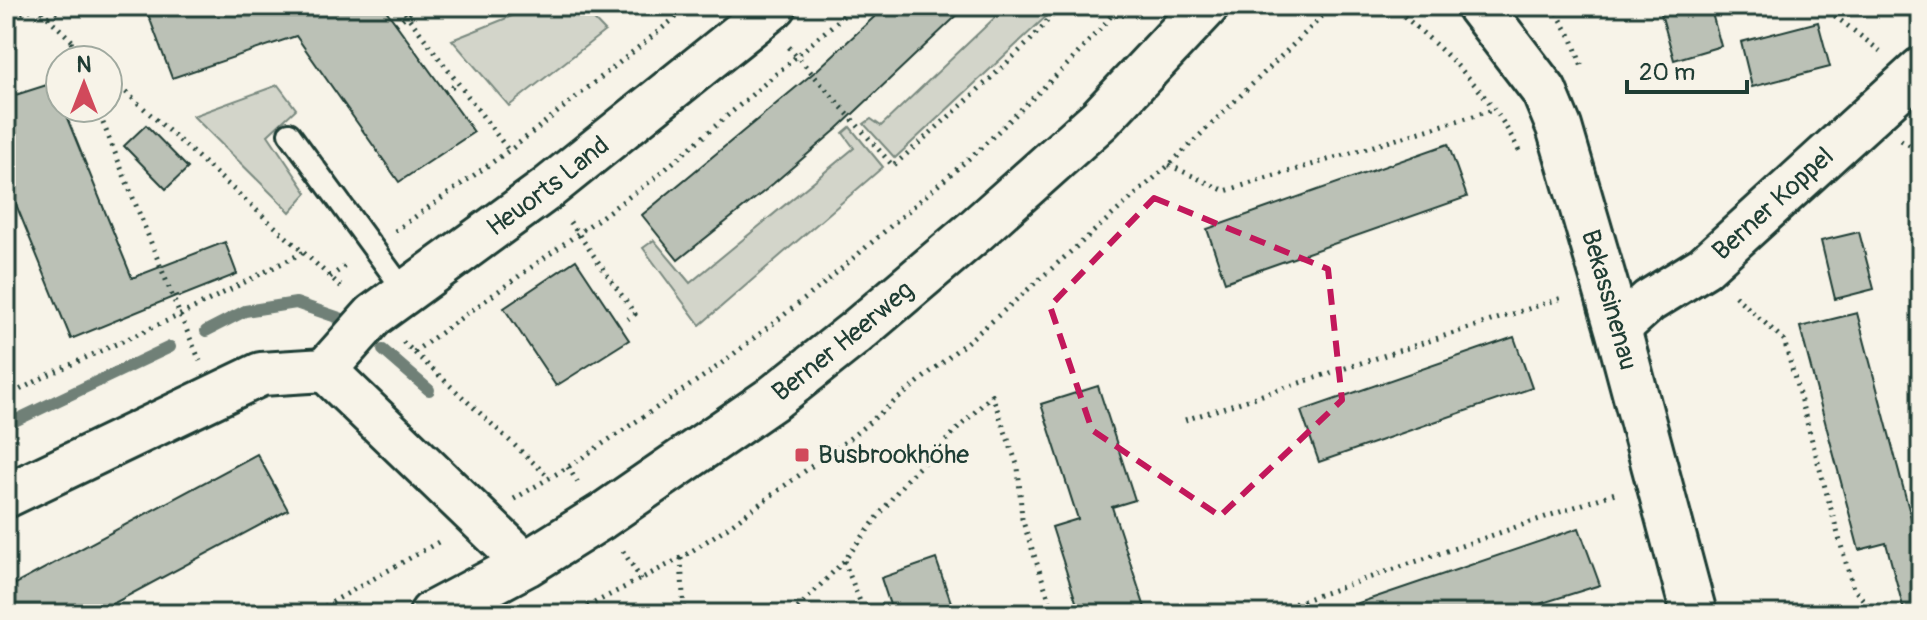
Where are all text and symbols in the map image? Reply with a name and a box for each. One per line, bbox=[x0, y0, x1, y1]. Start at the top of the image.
north arrow bbox=[44, 44, 124, 124]
scale bar bbox=[1627, 44, 1747, 94]
text: N bbox=[77, 51, 92, 79]
text: 20 m bbox=[1639, 58, 1695, 87]
street label: Heuorts Land bbox=[481, 129, 616, 243]
street label: Berner Koppel bbox=[1706, 141, 1840, 267]
street label: Bekassinenau bbox=[1574, 226, 1644, 374]
street label: Berner Heerweg bbox=[766, 274, 920, 409]
place label: Busbrookhöhe bbox=[818, 439, 969, 471]
marker: Busbrookhöhe bbox=[793, 446, 811, 464]

